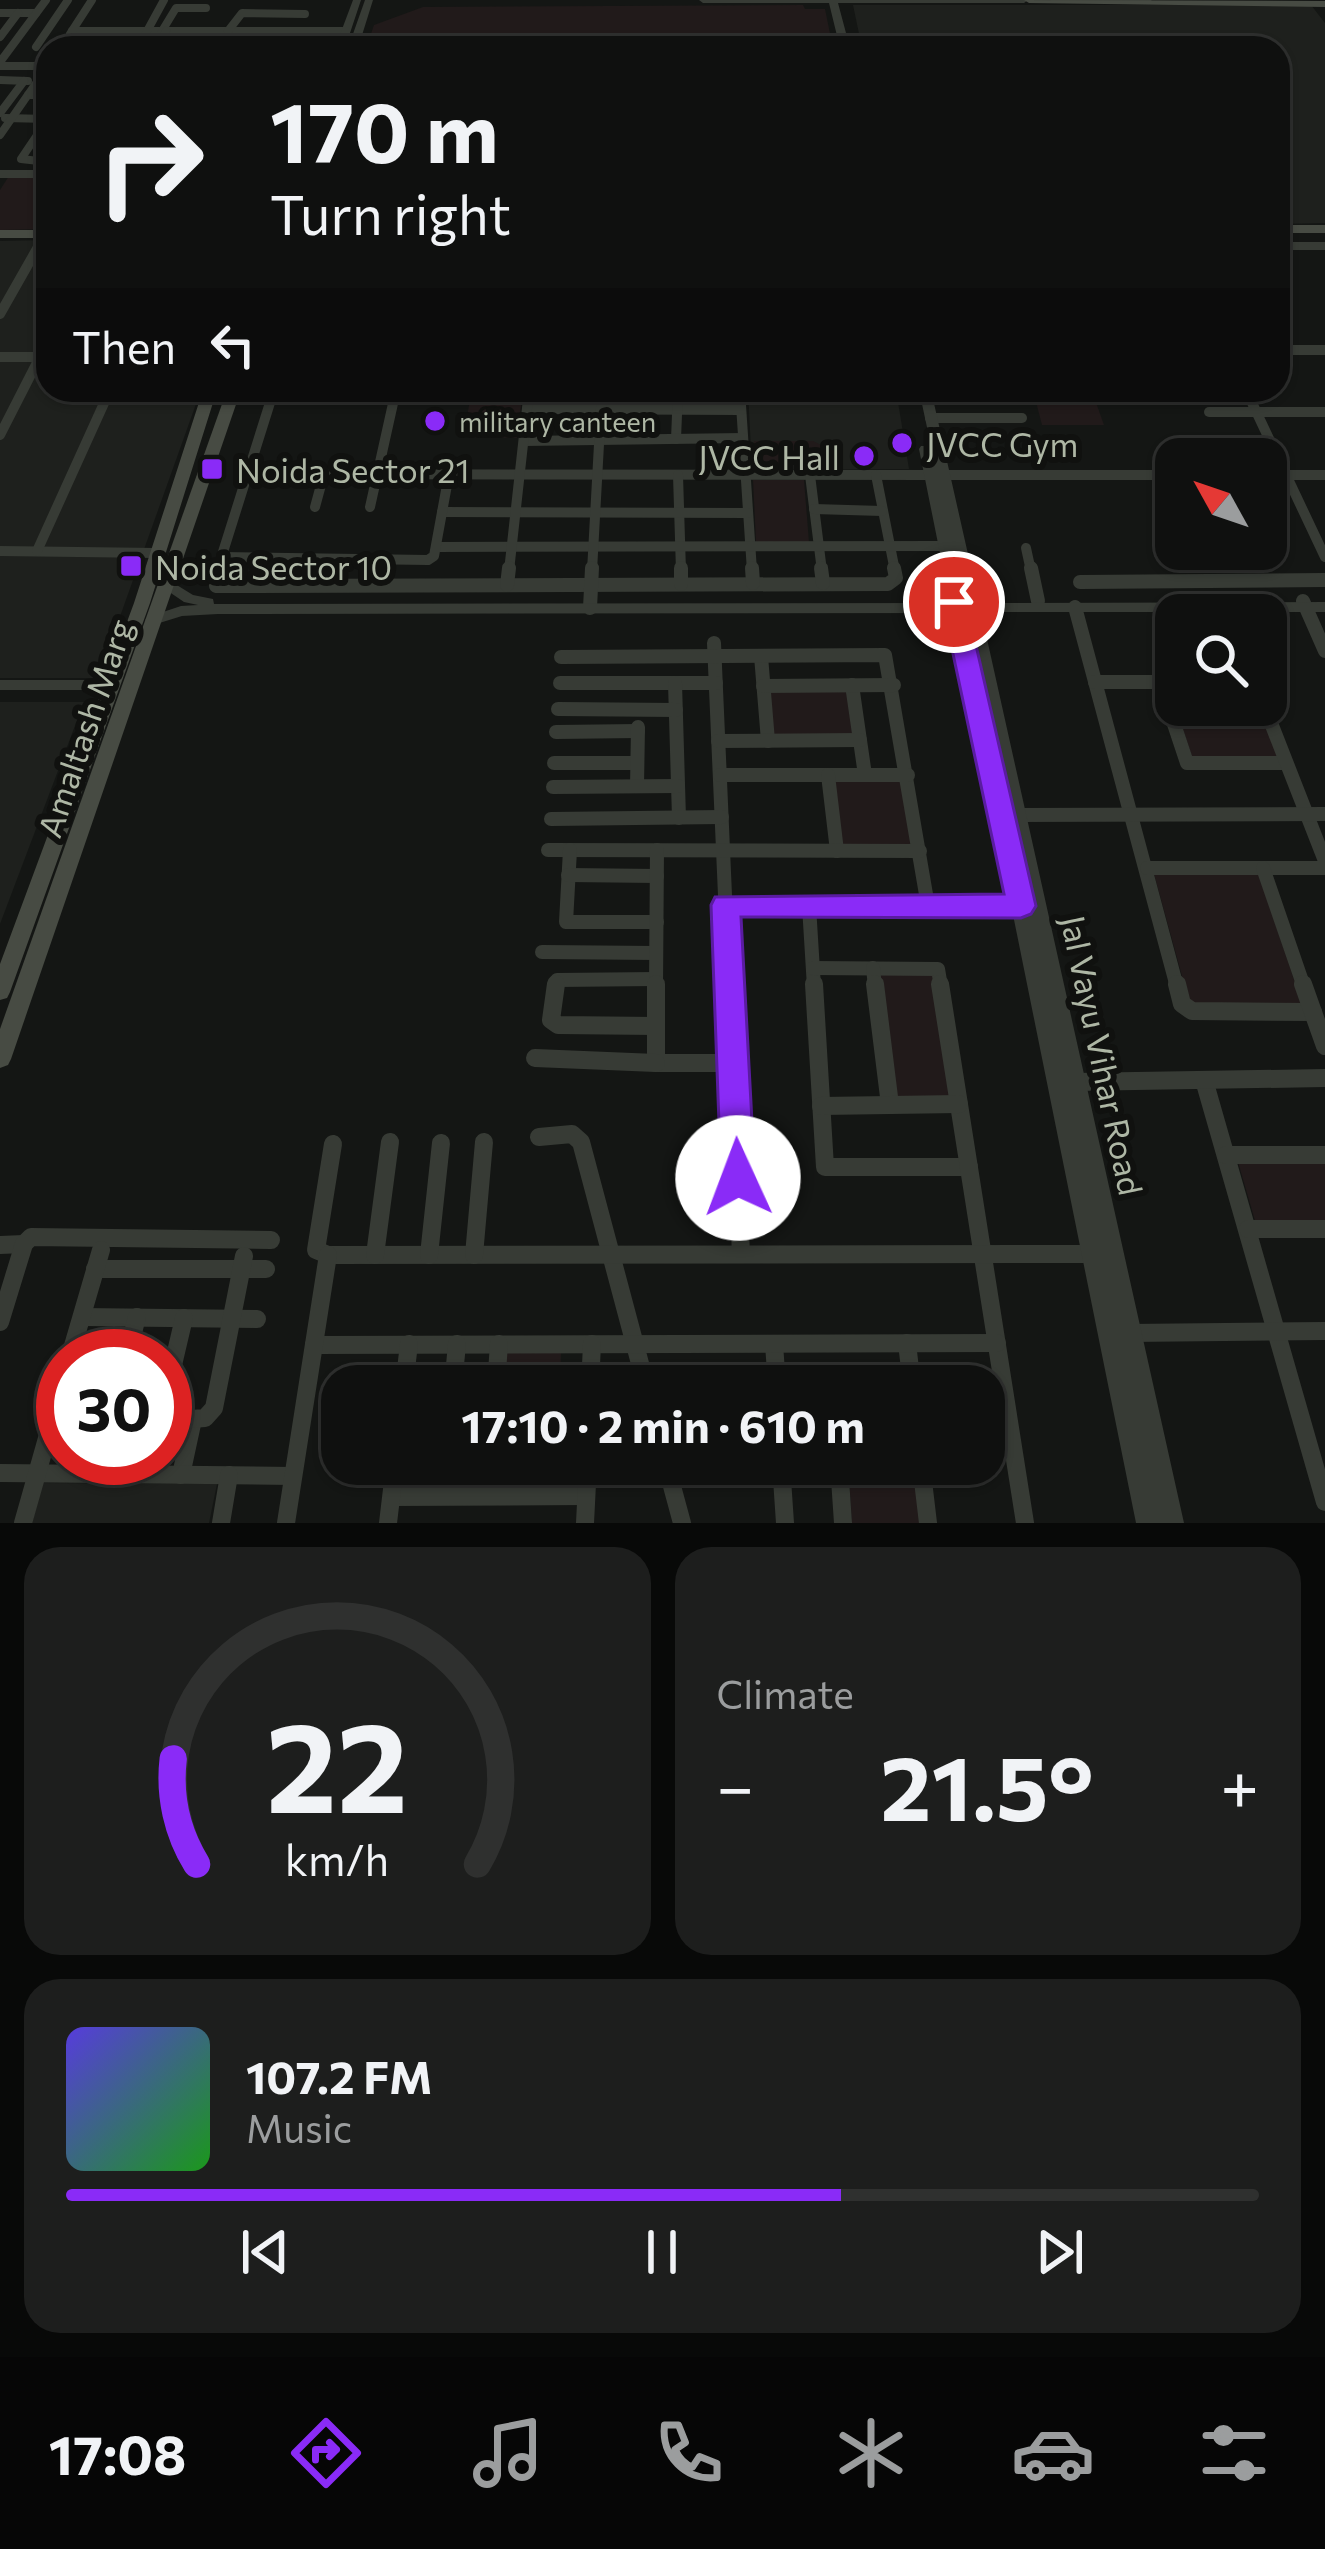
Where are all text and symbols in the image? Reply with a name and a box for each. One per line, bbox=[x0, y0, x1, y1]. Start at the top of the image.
text: 170 m bbox=[270, 78, 499, 180]
icon: right bbox=[72, 84, 228, 240]
text: Turn right bbox=[270, 180, 511, 246]
icon: left bbox=[200, 312, 266, 378]
text: Then bbox=[72, 318, 176, 373]
place label: military canteen bbox=[459, 405, 656, 438]
marker: military canteen bbox=[422, 408, 448, 434]
place label: JVCC Gym bbox=[926, 423, 1078, 464]
marker: JVCC Gym bbox=[889, 430, 915, 456]
place label: JVCC Hall bbox=[698, 436, 840, 477]
north arrow bbox=[1155, 438, 1287, 570]
map controls bbox=[1155, 438, 1287, 726]
marker: JVCC Hall bbox=[851, 443, 877, 469]
place label: Noida Sector 21 bbox=[236, 449, 470, 490]
marker: Noida Sector 21 bbox=[199, 456, 225, 482]
place label: Noida Sector 10 bbox=[155, 546, 392, 587]
pin bbox=[903, 551, 1005, 653]
marker: Noida Sector 10 bbox=[118, 553, 144, 579]
icon: arrive bbox=[921, 569, 987, 635]
button: search bbox=[1155, 594, 1287, 726]
street label: Amaltash Marg bbox=[28, 614, 141, 842]
street label: Jal Vayu Vihar Road bbox=[1053, 911, 1153, 1199]
position arrow bbox=[675, 1115, 801, 1241]
speed limit sign: 30 bbox=[36, 1329, 192, 1485]
text: 17:10 · 2 min · 610 m bbox=[461, 1397, 865, 1452]
text: Climate bbox=[717, 1669, 854, 1717]
text: 22 bbox=[266, 1686, 408, 1839]
text: 21.5° bbox=[880, 1729, 1094, 1840]
text: − bbox=[717, 1744, 754, 1825]
text: + bbox=[1220, 1744, 1259, 1825]
text: km/h bbox=[285, 1832, 389, 1885]
text: 107.2 FM bbox=[246, 2048, 432, 2103]
text: Music bbox=[246, 2103, 352, 2151]
icon: previous bbox=[232, 2219, 298, 2285]
icon: pause bbox=[629, 2219, 695, 2285]
icon: next bbox=[1027, 2219, 1093, 2285]
icon: directions bbox=[284, 2411, 368, 2495]
icon: music bbox=[466, 2411, 550, 2495]
icon: phone bbox=[647, 2411, 731, 2495]
icon: climate bbox=[829, 2411, 913, 2495]
icon: car bbox=[1011, 2411, 1095, 2495]
icon: filters bbox=[1192, 2411, 1276, 2495]
text: 17:08 bbox=[49, 2420, 186, 2486]

